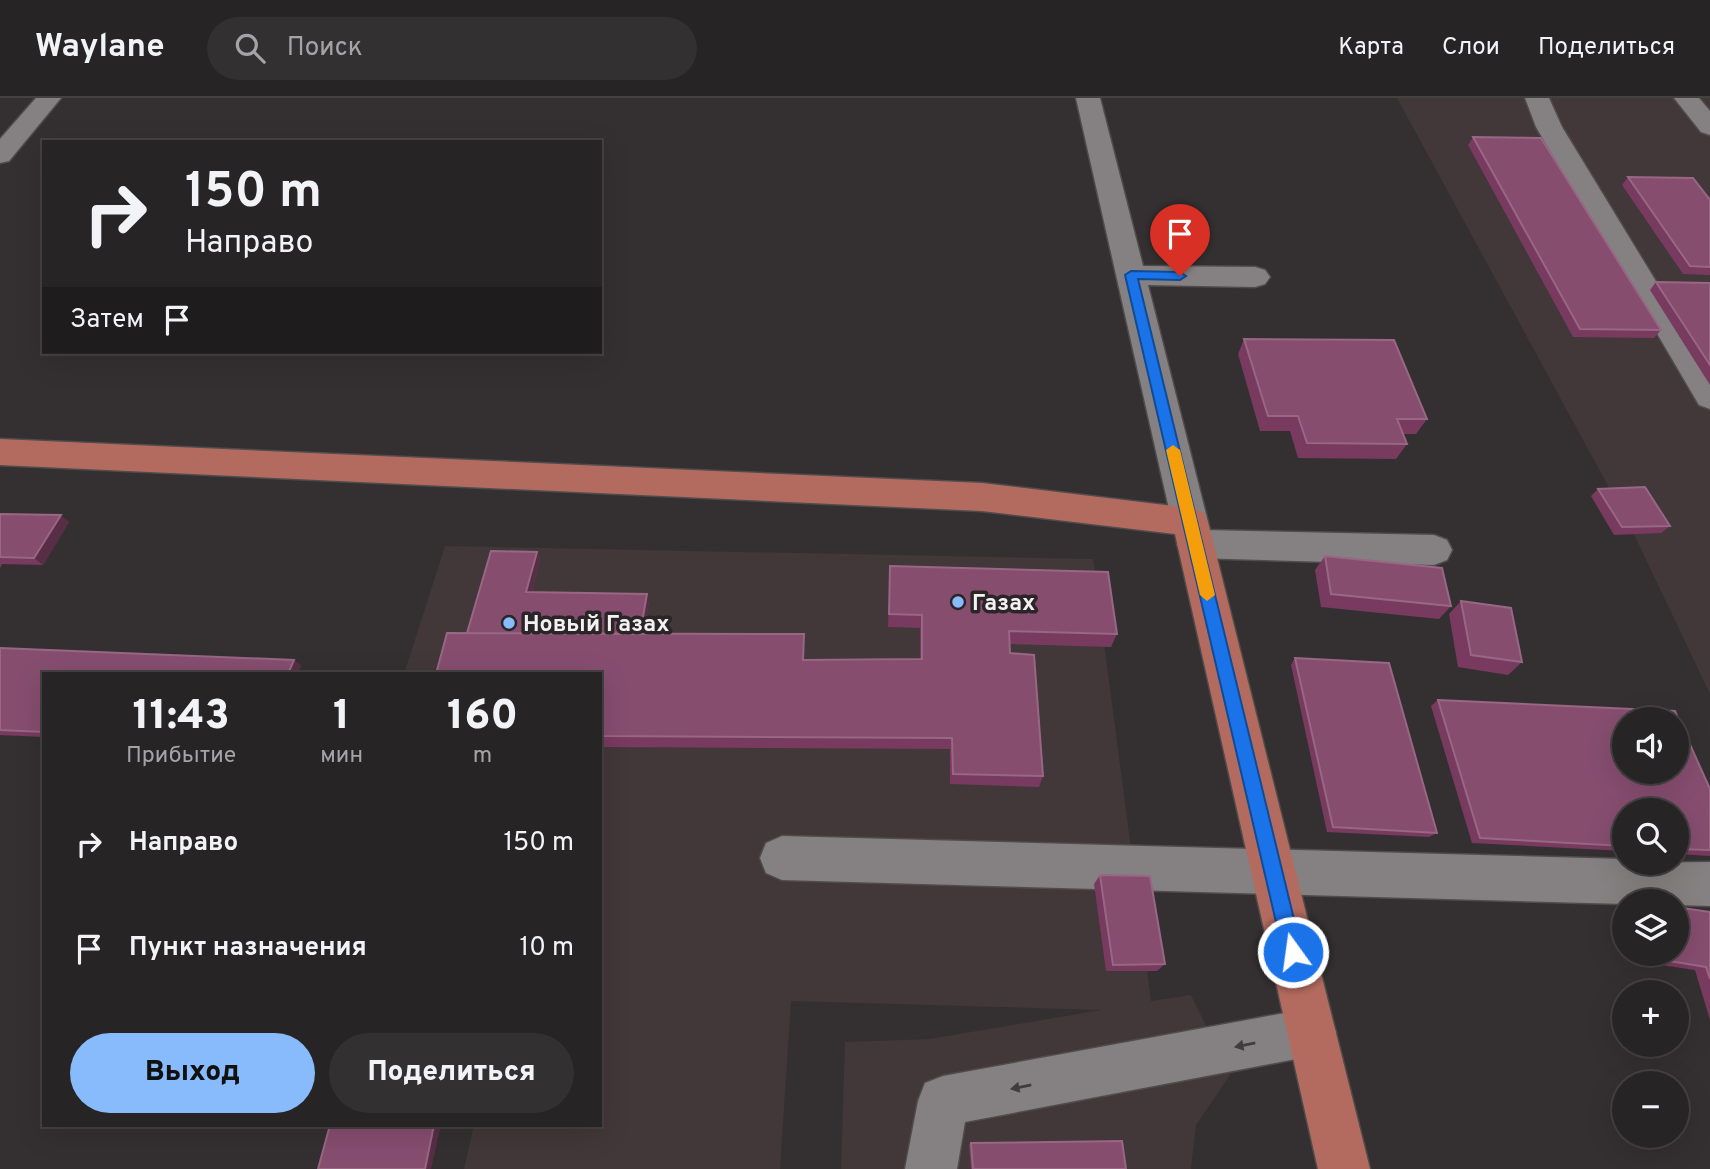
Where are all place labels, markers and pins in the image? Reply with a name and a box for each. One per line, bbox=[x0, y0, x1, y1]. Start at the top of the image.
pin bbox=[1150, 204, 1210, 276]
place label: Газах bbox=[972, 590, 1035, 619]
marker: Газах bbox=[950, 594, 966, 610]
place label: Новый Газах bbox=[523, 611, 669, 640]
marker: Новый Газах bbox=[501, 615, 517, 631]

